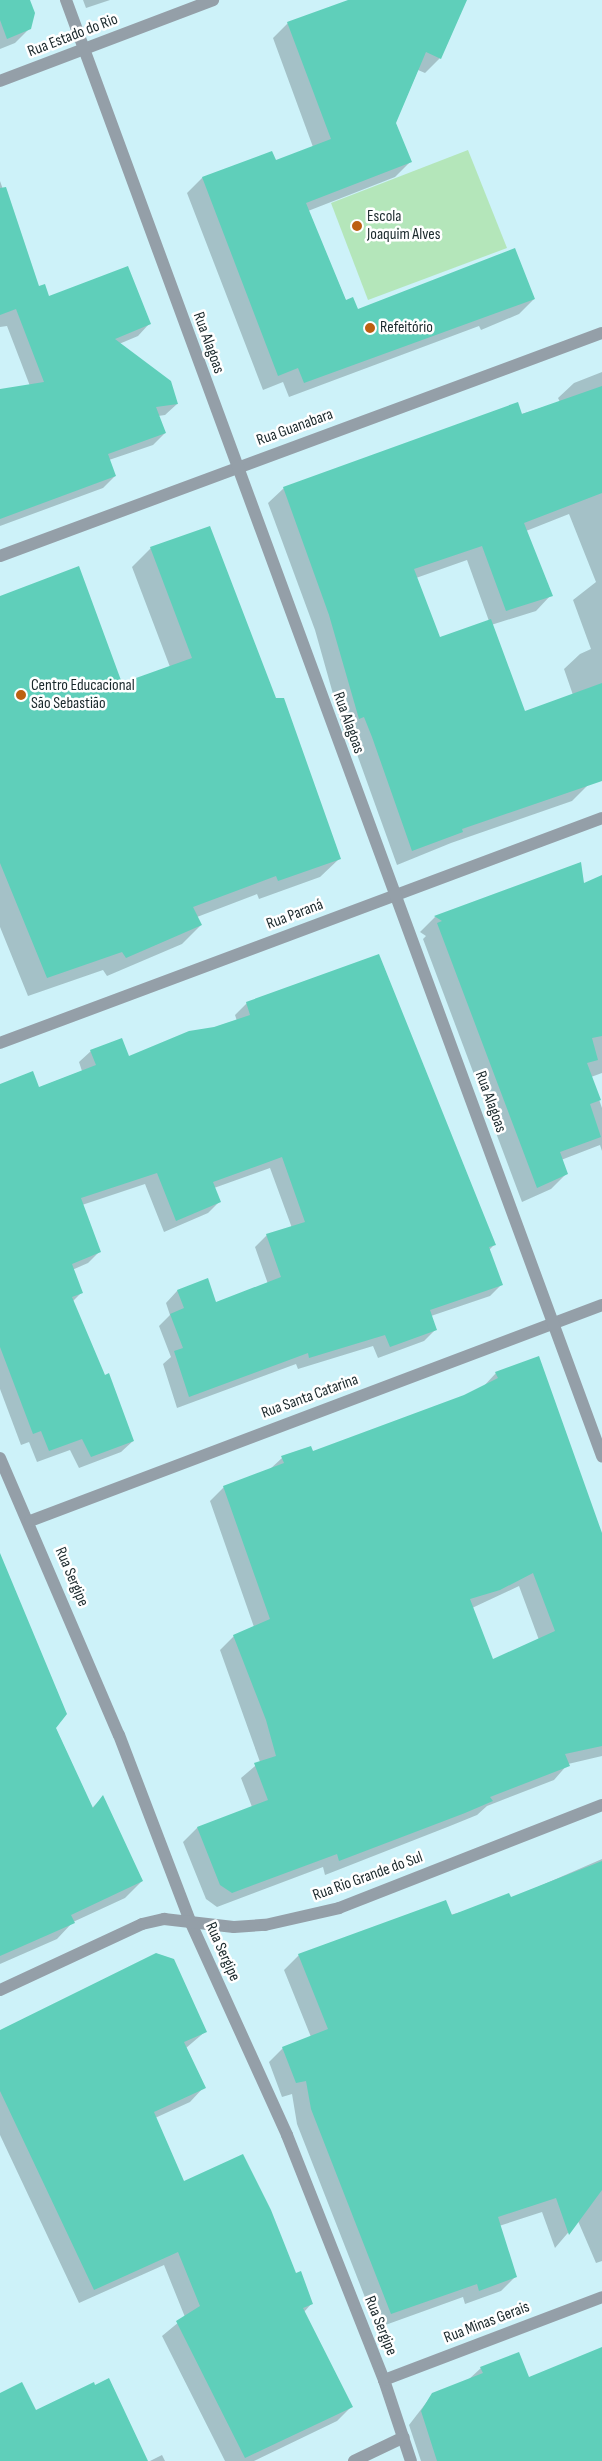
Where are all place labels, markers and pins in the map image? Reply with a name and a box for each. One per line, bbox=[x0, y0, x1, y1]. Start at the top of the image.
place label: Escola Joaquim Alves bbox=[367, 207, 440, 245]
marker: Escola Joaquim Alves bbox=[351, 220, 363, 232]
place label: Refeitório bbox=[380, 318, 433, 338]
marker: Refeitório bbox=[364, 322, 376, 334]
place label: Centro Educacional São Sebastião bbox=[31, 676, 135, 714]
marker: Centro Educacional São Sebastião bbox=[15, 689, 27, 701]

